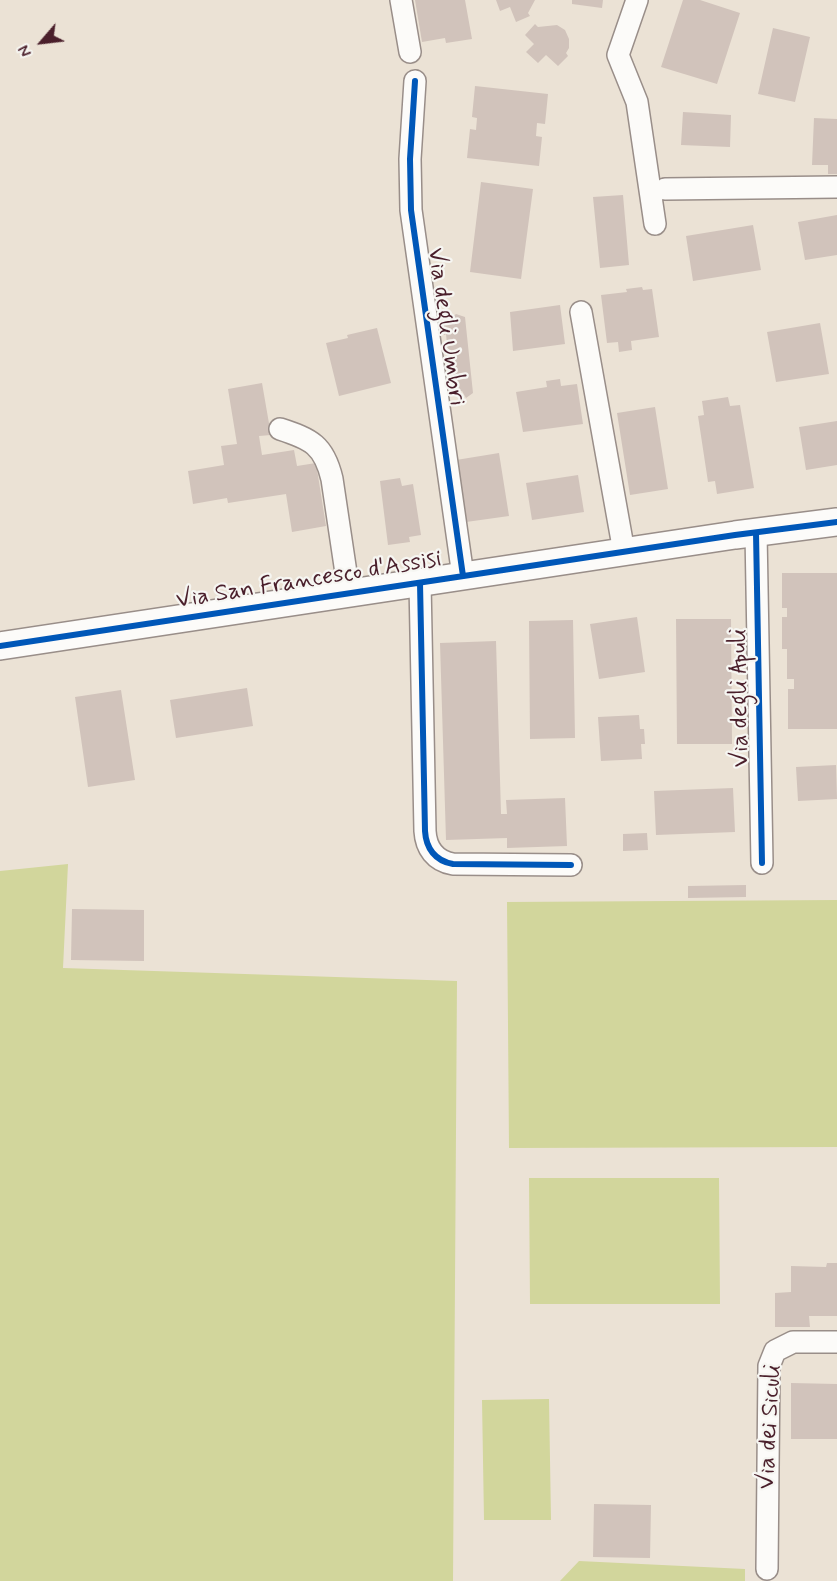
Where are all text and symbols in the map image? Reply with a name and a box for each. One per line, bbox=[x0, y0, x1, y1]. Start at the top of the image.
north arrow bbox=[12, 12, 72, 72]
text: N bbox=[14, 41, 37, 60]
street label: Via degli Umbri bbox=[420, 246, 470, 408]
street label: Via San Francesco d'Assisi bbox=[174, 546, 444, 616]
street label: Via degli Apuli bbox=[725, 628, 757, 768]
street label: Via dei Siculi bbox=[753, 1364, 789, 1490]

